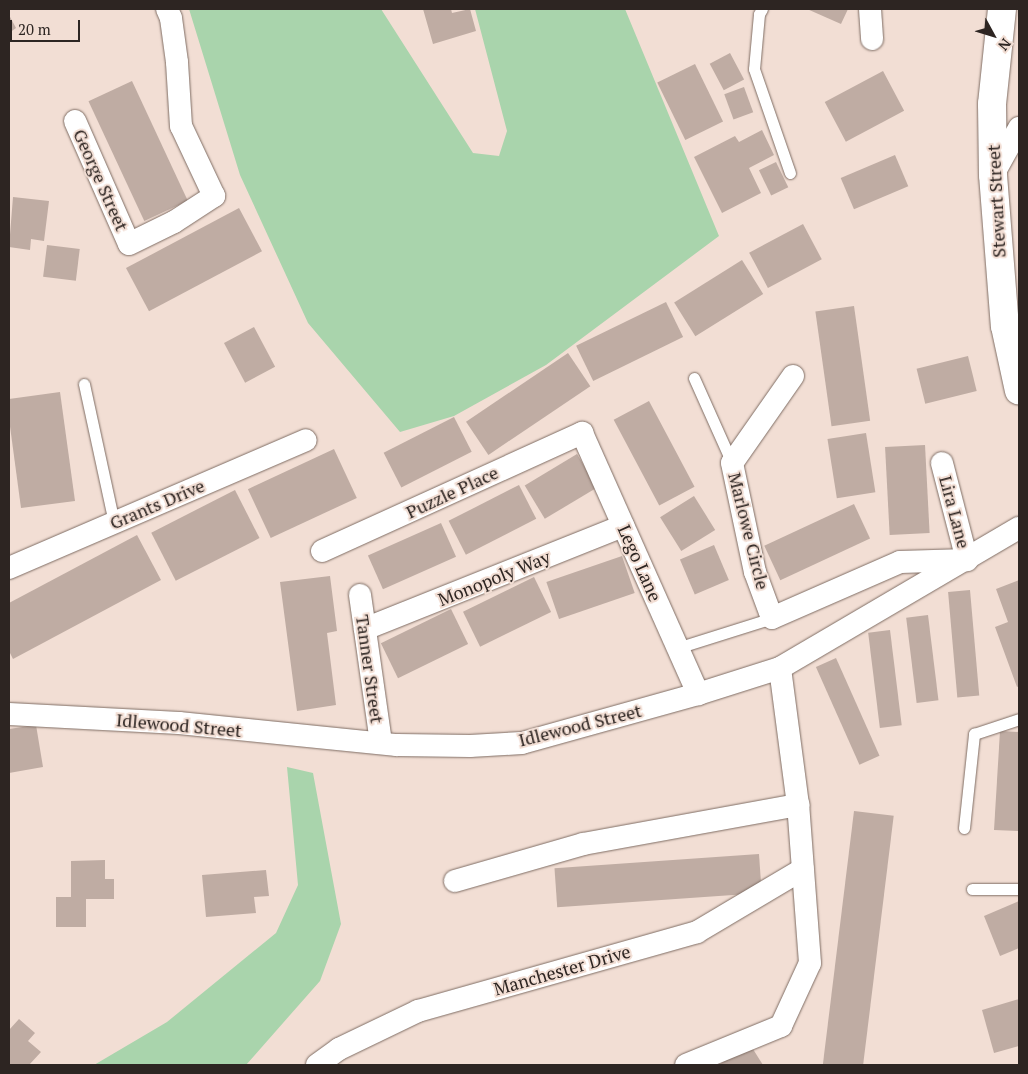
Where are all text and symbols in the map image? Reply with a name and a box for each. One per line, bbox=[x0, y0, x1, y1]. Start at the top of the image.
scale bar bbox=[12, 10, 82, 42]
north arrow bbox=[968, 10, 1018, 60]
text: 20 m bbox=[18, 19, 51, 39]
text: N bbox=[994, 35, 1016, 55]
street label: George Street bbox=[69, 126, 133, 234]
street label: Stewart Street bbox=[982, 144, 1010, 258]
street label: Puzzle Place bbox=[402, 461, 502, 523]
street label: Marlowe Circle bbox=[724, 470, 774, 592]
street label: Lira Lane bbox=[935, 473, 975, 551]
street label: Grants Drive bbox=[106, 474, 208, 534]
street label: Lego Lane bbox=[614, 521, 666, 605]
street label: Monopoly Way bbox=[435, 546, 553, 610]
street label: Tanner Street bbox=[352, 613, 388, 725]
street label: Idlewood Street bbox=[516, 699, 644, 751]
street label: Idlewood Street bbox=[115, 709, 243, 741]
street label: Manchester Drive bbox=[491, 940, 633, 1000]

